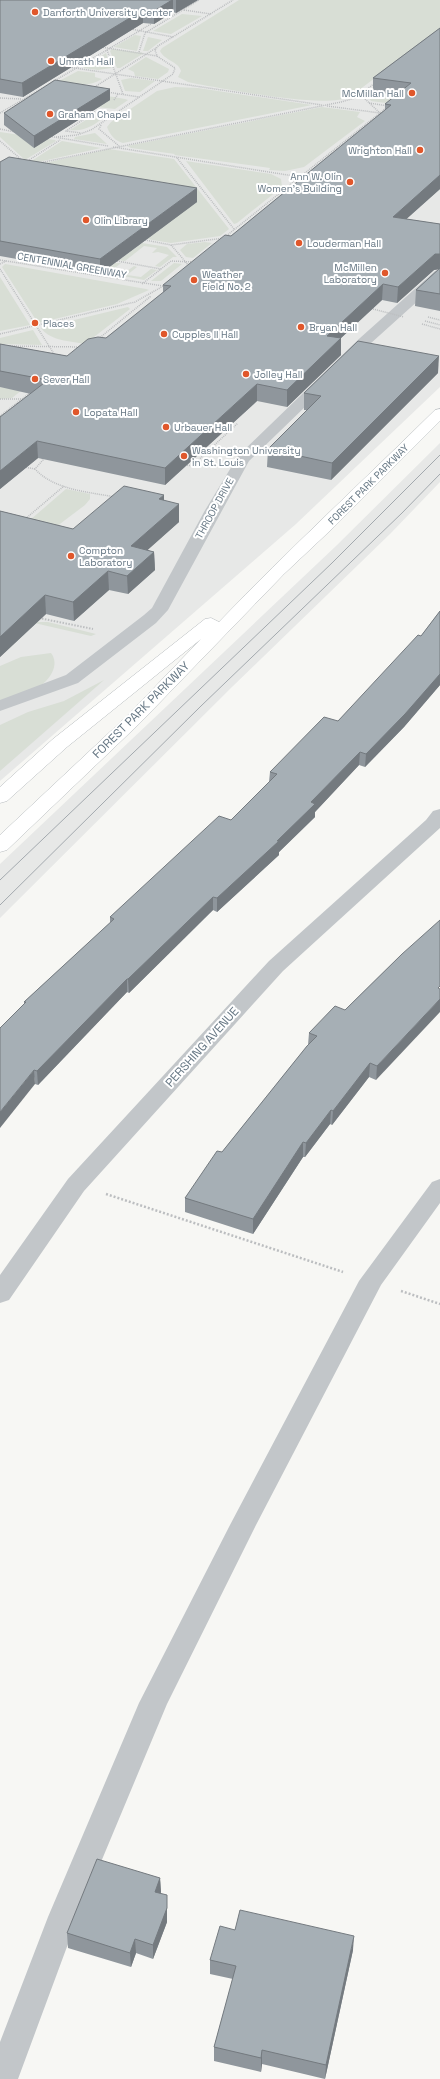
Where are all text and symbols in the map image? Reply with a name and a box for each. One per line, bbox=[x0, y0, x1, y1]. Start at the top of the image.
place label: Danforth University Center bbox=[43, 6, 172, 19]
marker: Danforth University Center bbox=[30, 7, 40, 17]
place label: Umrath Hall bbox=[59, 55, 114, 68]
marker: Umrath Hall bbox=[46, 56, 56, 66]
place label: McMillan Hall bbox=[342, 87, 404, 100]
marker: McMillan Hall bbox=[407, 88, 417, 98]
place label: Graham Chapel bbox=[58, 108, 130, 121]
marker: Graham Chapel bbox=[45, 109, 55, 119]
place label: Wrighton Hall bbox=[348, 144, 412, 157]
marker: Wrighton Hall bbox=[415, 145, 425, 155]
place label: Ann W. Olin Women's Building bbox=[257, 170, 342, 195]
marker: Ann W. Olin Women's Building bbox=[345, 177, 355, 187]
place label: Olin Library bbox=[94, 214, 148, 227]
marker: Olin Library bbox=[81, 215, 91, 225]
place label: Louderman Hall bbox=[307, 237, 381, 250]
marker: Louderman Hall bbox=[294, 238, 304, 248]
street label: CENTENNIAL GREENWAY bbox=[16, 249, 128, 282]
place label: McMillen Laboratory bbox=[324, 261, 377, 286]
place label: Weather Field No. 2 bbox=[202, 268, 251, 293]
marker: McMillen Laboratory bbox=[380, 268, 390, 278]
marker: Weather Field No. 2 bbox=[189, 275, 199, 285]
place label: Places bbox=[43, 317, 74, 330]
marker: Places bbox=[30, 318, 40, 328]
place label: Bryan Hall bbox=[309, 321, 357, 334]
marker: Bryan Hall bbox=[296, 322, 306, 332]
place label: Cupples II Hall bbox=[172, 328, 238, 341]
marker: Cupples II Hall bbox=[159, 329, 169, 339]
place label: Jolley Hall bbox=[254, 368, 303, 381]
marker: Jolley Hall bbox=[241, 369, 251, 379]
place label: Sever Hall bbox=[43, 373, 90, 386]
marker: Sever Hall bbox=[30, 374, 40, 384]
place label: Lopata Hall bbox=[84, 406, 138, 419]
marker: Lopata Hall bbox=[71, 407, 81, 417]
place label: Urbauer Hall bbox=[174, 421, 232, 434]
marker: Urbauer Hall bbox=[161, 422, 171, 432]
street label: FOREST PARK PARKWAY bbox=[325, 441, 411, 527]
place label: Washington University in St. Louis bbox=[192, 444, 301, 469]
marker: Washington University in St. Louis bbox=[179, 451, 189, 461]
street label: THROOP DRIVE bbox=[192, 475, 237, 541]
place label: Compton Laboratory bbox=[79, 544, 132, 569]
marker: Compton Laboratory bbox=[66, 551, 76, 561]
street label: FOREST PARK PARKWAY bbox=[89, 658, 193, 762]
street label: PERSHING AVENUE bbox=[162, 1003, 242, 1090]

